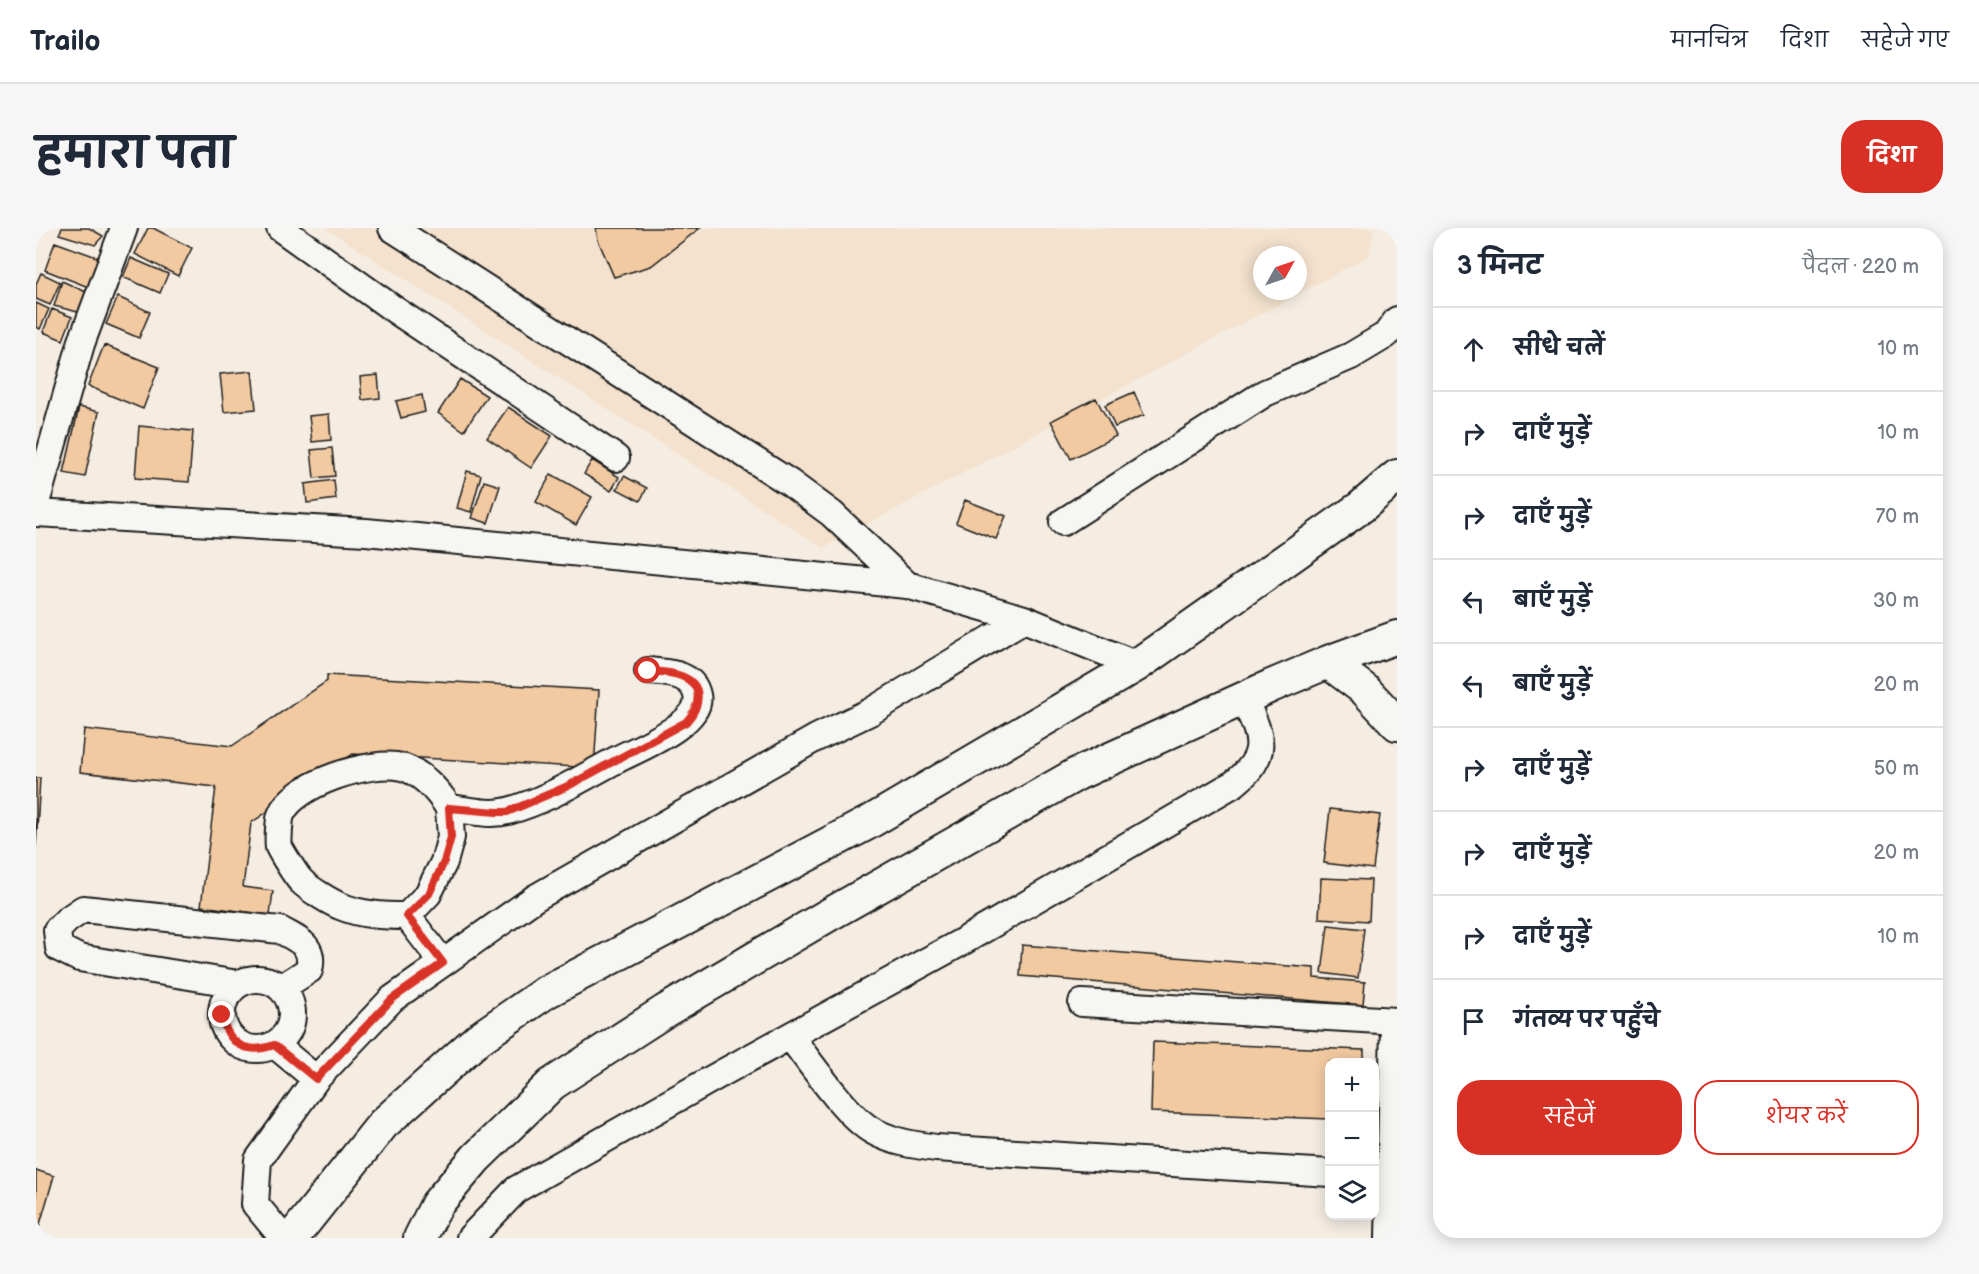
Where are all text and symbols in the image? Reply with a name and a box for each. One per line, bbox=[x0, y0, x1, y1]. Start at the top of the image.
text: Trailo bbox=[30, 25, 101, 58]
text: मानचित्र bbox=[1671, 28, 1748, 53]
text: दिशा bbox=[1781, 28, 1828, 53]
text: सहेजे गए bbox=[1861, 28, 1949, 53]
button: दिशा bbox=[1841, 120, 1943, 193]
text: हमारा पता bbox=[36, 129, 234, 180]
north arrow bbox=[1253, 246, 1307, 300]
text: 3 मिनट bbox=[1457, 251, 1542, 282]
text: पैदल · 220 m bbox=[1802, 255, 1919, 279]
icon: ahead bbox=[1457, 333, 1490, 366]
text: सीधे चलें bbox=[1514, 335, 1604, 362]
text: 10 m bbox=[1878, 337, 1919, 361]
icon: right bbox=[1457, 417, 1490, 450]
text: दाएँ मुड़ें bbox=[1514, 419, 1591, 446]
text: 10 m bbox=[1878, 421, 1919, 445]
icon: right bbox=[1457, 501, 1490, 534]
text: दाएँ मुड़ें bbox=[1514, 503, 1591, 530]
text: 70 m bbox=[1875, 505, 1919, 529]
icon: left bbox=[1457, 585, 1490, 618]
text: बाएँ मुड़ें bbox=[1514, 587, 1592, 614]
text: 30 m bbox=[1873, 589, 1919, 613]
route start bbox=[634, 657, 660, 683]
icon: left bbox=[1457, 669, 1490, 702]
text: बाएँ मुड़ें bbox=[1514, 671, 1592, 698]
text: 20 m bbox=[1874, 673, 1919, 697]
icon: right bbox=[1457, 753, 1490, 786]
text: दाएँ मुड़ें bbox=[1514, 755, 1591, 782]
text: 50 m bbox=[1874, 757, 1919, 781]
icon: right bbox=[1457, 837, 1490, 870]
text: दाएँ मुड़ें bbox=[1514, 839, 1591, 866]
text: 20 m bbox=[1874, 841, 1919, 865]
icon: right bbox=[1457, 921, 1490, 954]
text: दाएँ मुड़ें bbox=[1514, 923, 1591, 950]
text: 10 m bbox=[1878, 925, 1919, 949]
route end bbox=[208, 1001, 234, 1027]
icon: arrive bbox=[1457, 1005, 1490, 1038]
text: गंतव्य पर पहुँचे bbox=[1514, 1007, 1660, 1034]
map controls bbox=[1325, 1058, 1379, 1220]
button: + bbox=[1325, 1058, 1379, 1112]
button: सहेजें bbox=[1457, 1080, 1682, 1155]
button: शेयर करें bbox=[1694, 1080, 1919, 1155]
button: − bbox=[1325, 1112, 1379, 1166]
button: layers bbox=[1325, 1166, 1379, 1220]

